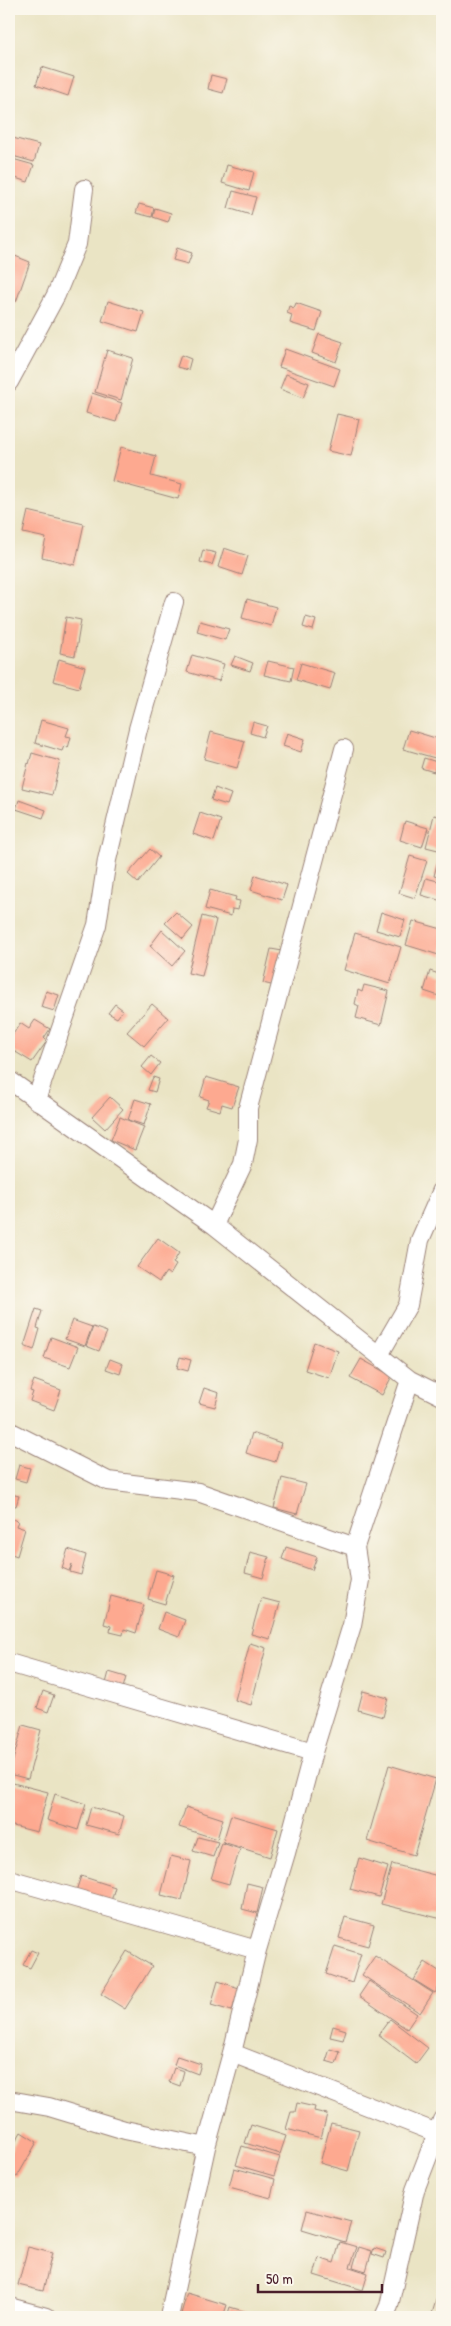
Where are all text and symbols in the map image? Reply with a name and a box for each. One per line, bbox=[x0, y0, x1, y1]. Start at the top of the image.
scale bar bbox=[258, 2261, 382, 2293]
text: 50 m bbox=[266, 2268, 293, 2289]

